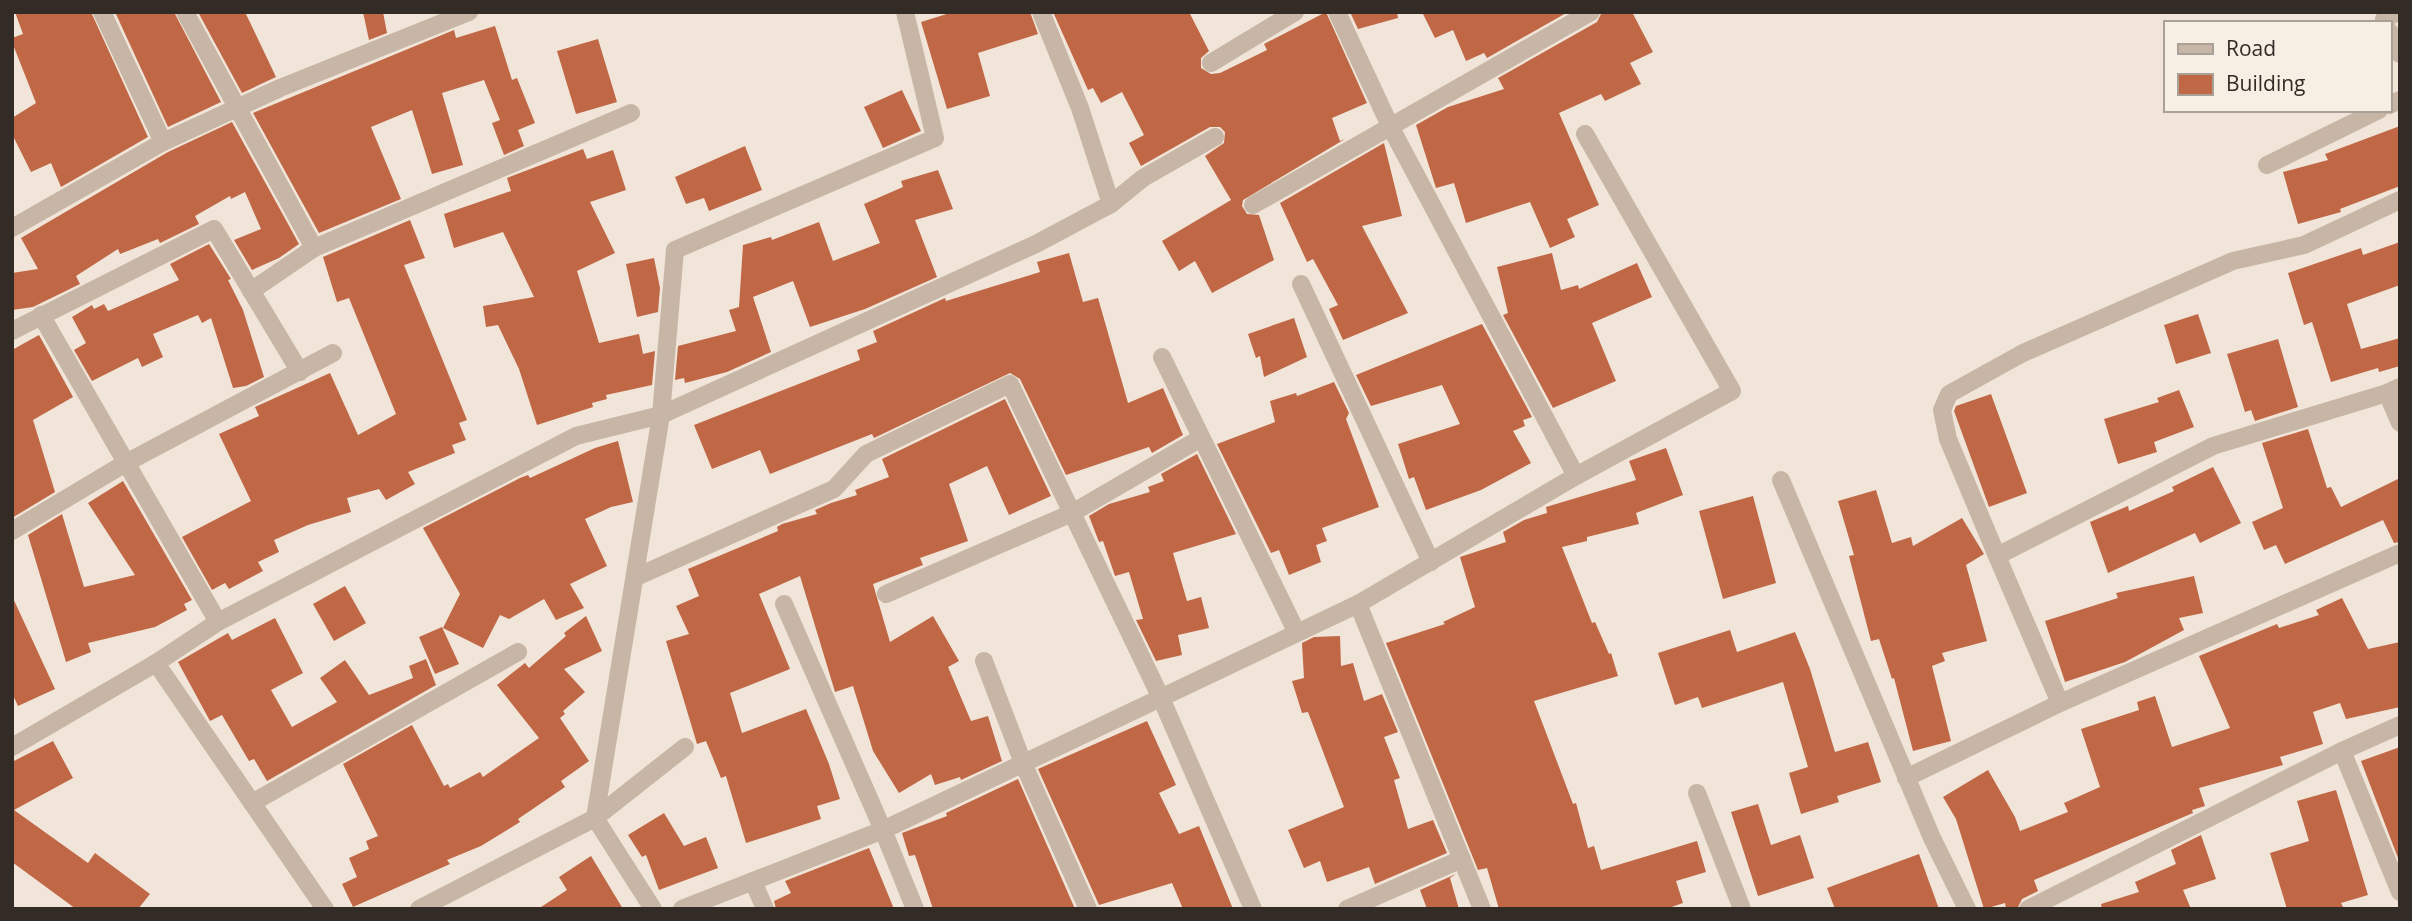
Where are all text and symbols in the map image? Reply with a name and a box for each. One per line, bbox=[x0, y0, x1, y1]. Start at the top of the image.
legend bbox=[2164, 21, 2391, 112]
text: Road bbox=[2226, 34, 2276, 62]
text: Building bbox=[2226, 69, 2305, 97]

